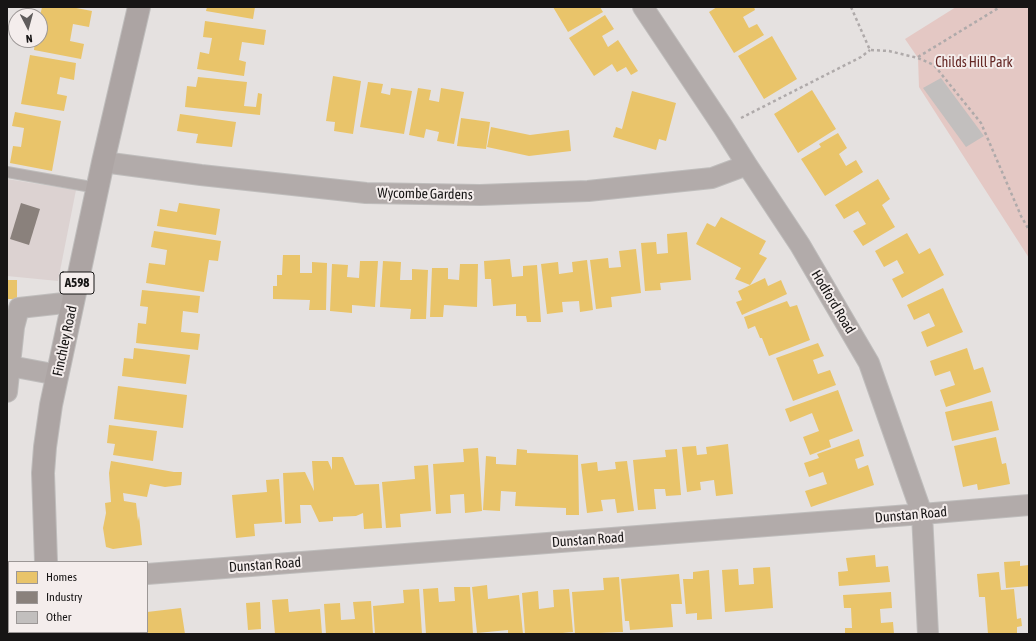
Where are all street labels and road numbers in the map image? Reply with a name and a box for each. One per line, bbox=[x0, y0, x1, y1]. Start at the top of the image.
street label: Wycombe Gardens bbox=[377, 185, 473, 203]
street label: Hodford Road bbox=[807, 267, 859, 337]
road number: A598 bbox=[60, 272, 94, 294]
street label: Finchley Road bbox=[49, 304, 81, 378]
street label: Dunstan Road bbox=[874, 503, 948, 527]
street label: Dunstan Road bbox=[551, 529, 625, 551]
street label: Dunstan Road bbox=[228, 554, 302, 576]

